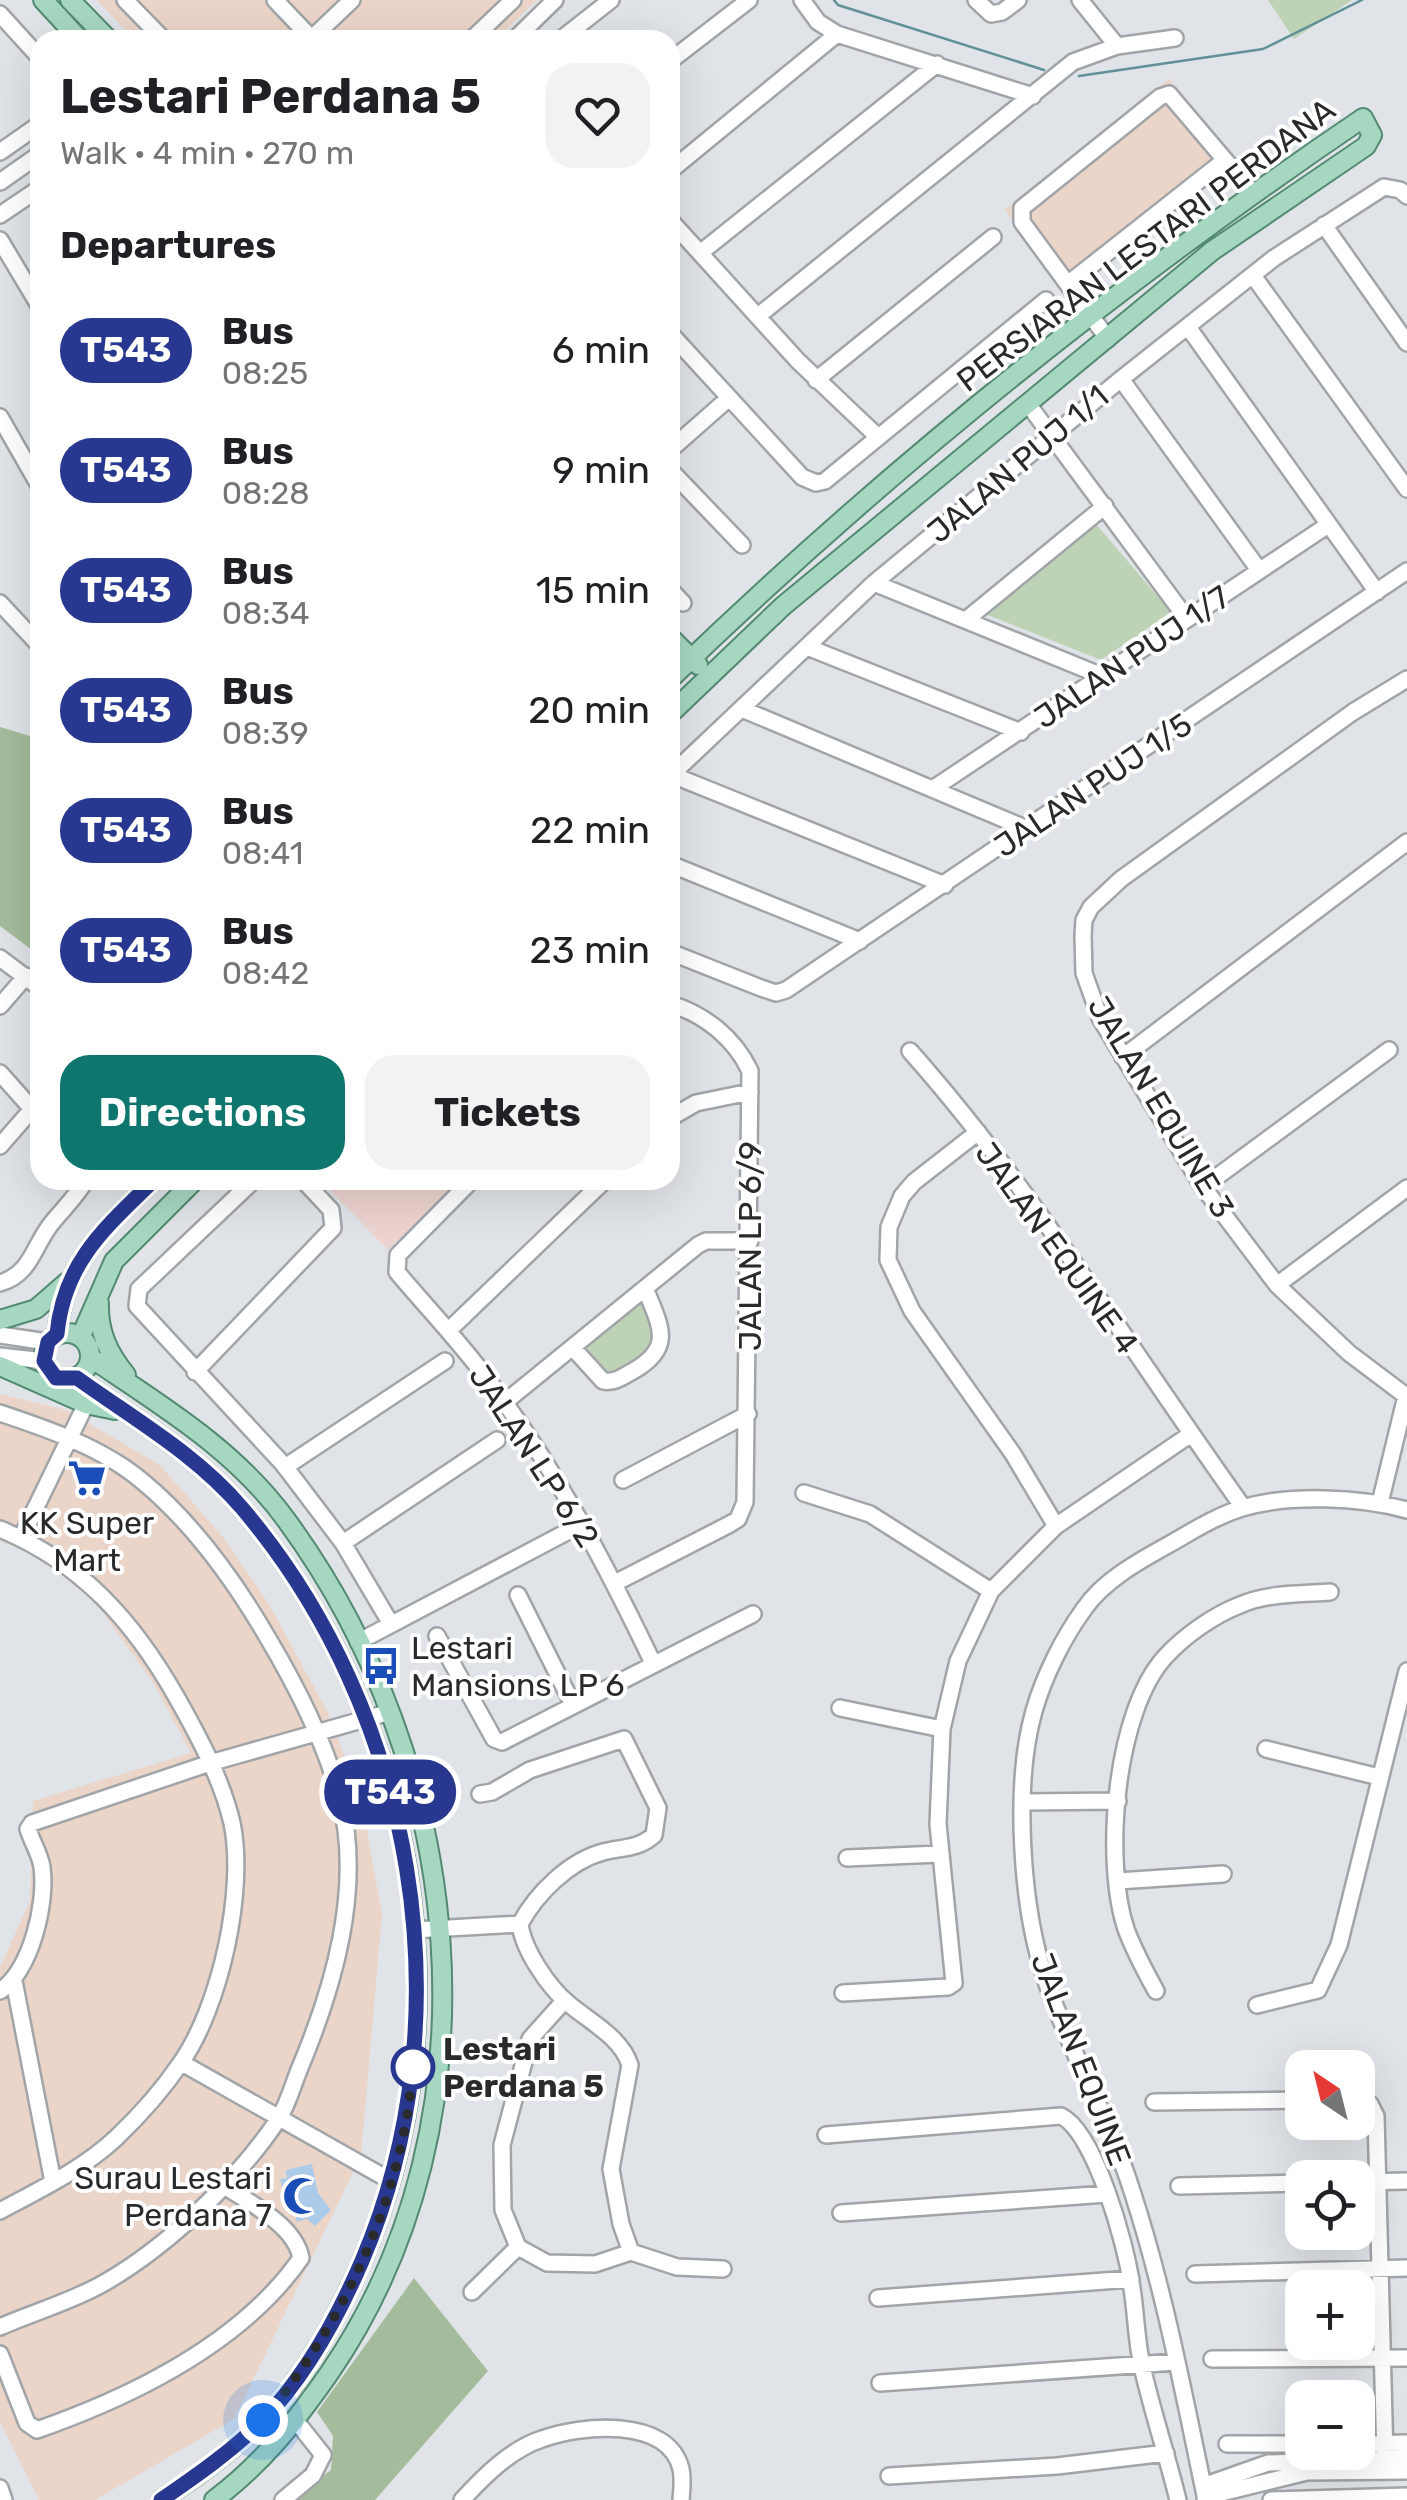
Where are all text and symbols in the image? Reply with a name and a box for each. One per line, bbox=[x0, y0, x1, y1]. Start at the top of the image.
button: heart bbox=[545, 63, 650, 168]
text: Lestari Perdana 5 bbox=[60, 68, 481, 125]
street label: PERSIARAN LESTARI PERDANA bbox=[950, 90, 1342, 400]
text: Walk · 4 min · 270 m bbox=[60, 134, 354, 172]
text: Departures bbox=[60, 222, 276, 268]
text: Bus bbox=[222, 308, 294, 354]
text: 6 min bbox=[552, 327, 650, 373]
text: T543 bbox=[80, 329, 172, 371]
text: 08:25 bbox=[222, 354, 308, 392]
street label: JALAN PUJ 1/1 bbox=[920, 377, 1116, 551]
text: Bus bbox=[222, 428, 294, 474]
text: 9 min bbox=[552, 447, 650, 493]
text: T543 bbox=[80, 449, 172, 491]
text: 08:28 bbox=[222, 474, 310, 512]
text: Bus bbox=[222, 548, 294, 594]
text: 15 min bbox=[536, 567, 650, 613]
text: T543 bbox=[80, 569, 172, 611]
street label: JALAN PUJ 1/7 bbox=[1027, 578, 1237, 736]
text: 08:34 bbox=[222, 594, 310, 632]
text: Bus bbox=[222, 668, 294, 714]
text: 20 min bbox=[528, 687, 650, 733]
text: T543 bbox=[80, 689, 172, 731]
street label: JALAN PUJ 1/5 bbox=[987, 705, 1199, 865]
text: 08:39 bbox=[222, 714, 309, 752]
text: Bus bbox=[222, 788, 294, 834]
text: 22 min bbox=[530, 807, 650, 853]
text: T543 bbox=[80, 809, 172, 851]
text: 08:41 bbox=[222, 834, 303, 872]
text: Bus bbox=[222, 908, 294, 954]
text: 23 min bbox=[530, 927, 650, 973]
text: T543 bbox=[80, 929, 172, 971]
text: 08:42 bbox=[222, 954, 309, 992]
street label: JALAN EQUINE 3 bbox=[1080, 989, 1242, 1225]
button: Directions bbox=[60, 1055, 345, 1170]
button: Tickets bbox=[365, 1055, 650, 1170]
street label: JALAN EQUINE 4 bbox=[968, 1135, 1146, 1361]
street label: JALAN LP 6/9 bbox=[731, 1141, 769, 1351]
street label: JALAN LP 6/2 bbox=[461, 1358, 607, 1554]
supermarket icon: KK Super Mart bbox=[66, 1457, 108, 1499]
place label: KK Super Mart bbox=[20, 1504, 154, 1579]
place label: Lestari Mansions LP 6 bbox=[411, 1629, 624, 1704]
bus stop icon: Lestari Mansions LP 6 bbox=[360, 1645, 402, 1687]
line badge: T543 bbox=[320, 1760, 460, 1824]
text: T543 bbox=[344, 1771, 436, 1813]
street label: JALAN EQUINE bbox=[1023, 1947, 1139, 2171]
place label: Lestari Perdana 5 bbox=[443, 2030, 604, 2105]
marker: Lestari Perdana 5 bbox=[392, 2046, 434, 2088]
north arrow bbox=[1285, 2050, 1375, 2140]
map controls bbox=[1285, 2050, 1375, 2470]
place label: Surau Lestari Perdana 7 bbox=[74, 2159, 272, 2234]
button: locate bbox=[1285, 2160, 1375, 2250]
mosque icon: Surau Lestari Perdana 7 bbox=[281, 2175, 323, 2217]
button: + bbox=[1285, 2270, 1375, 2360]
button: − bbox=[1285, 2380, 1375, 2470]
your location bbox=[238, 2395, 288, 2445]

